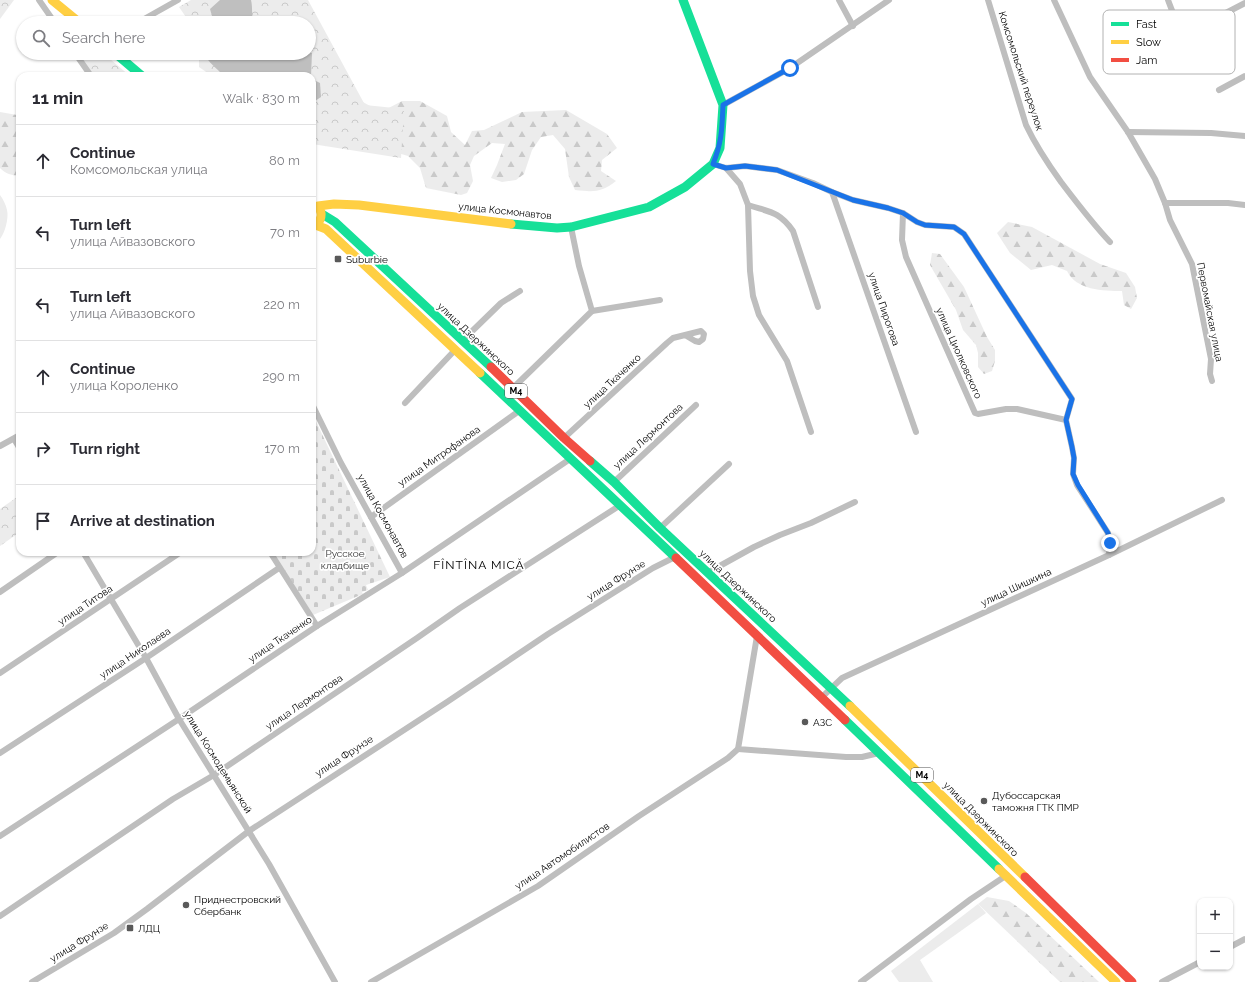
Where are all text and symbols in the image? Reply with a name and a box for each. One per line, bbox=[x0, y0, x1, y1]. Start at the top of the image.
street label: Комсомольский переулок bbox=[996, 10, 1046, 132]
legend bbox=[1103, 10, 1235, 74]
search box bbox=[16, 16, 316, 60]
text: Fast bbox=[1136, 18, 1157, 31]
icon: search bbox=[30, 27, 52, 49]
text: Search here bbox=[62, 29, 145, 47]
text: Slow bbox=[1136, 36, 1161, 49]
text: Jam bbox=[1136, 54, 1157, 67]
route start bbox=[781, 59, 799, 77]
text: 11 min bbox=[32, 88, 83, 108]
text: Walk · 830 m bbox=[223, 91, 300, 106]
text: Continue bbox=[70, 144, 135, 162]
icon: ahead bbox=[32, 150, 54, 172]
text: 80 m bbox=[269, 153, 300, 168]
text: Комсомольская улица bbox=[70, 162, 208, 177]
street label: улица Космонавтов bbox=[458, 201, 552, 221]
text: Turn left bbox=[70, 216, 131, 234]
icon: left bbox=[32, 222, 54, 244]
text: 70 m bbox=[270, 225, 300, 240]
text: улица Айвазовского bbox=[70, 234, 195, 249]
marker: Suburbie bbox=[333, 254, 343, 264]
place label: Suburbie bbox=[346, 254, 388, 265]
street label: Первомайская улица bbox=[1195, 262, 1225, 362]
street label: улица Пирогова bbox=[866, 271, 902, 347]
text: Turn left bbox=[70, 288, 131, 306]
icon: left bbox=[32, 294, 54, 316]
text: 220 m bbox=[263, 297, 300, 312]
street label: улица Дзержинского bbox=[435, 301, 517, 377]
text: улица Айвазовского bbox=[70, 306, 195, 321]
street label: улица Циолковского bbox=[934, 306, 984, 400]
street label: улица Ткаченко bbox=[581, 352, 643, 410]
text: Continue bbox=[70, 360, 135, 378]
icon: ahead bbox=[32, 366, 54, 388]
text: 290 m bbox=[262, 369, 300, 384]
text: улица Короленко bbox=[70, 378, 178, 393]
road number: M4 bbox=[505, 384, 527, 398]
street label: улица Лермонтова bbox=[611, 401, 685, 471]
street label: улица Митрофанова bbox=[396, 424, 482, 488]
icon: right bbox=[32, 438, 54, 460]
text: Turn right bbox=[70, 440, 140, 458]
text: 170 m bbox=[264, 441, 300, 456]
street label: улица Космонавтов bbox=[355, 472, 411, 560]
icon: arrive bbox=[32, 510, 54, 532]
text: Arrive at destination bbox=[70, 512, 215, 530]
route end bbox=[1101, 534, 1119, 552]
park label: Русское кладбище bbox=[321, 548, 369, 571]
street label: улица Дзержинского bbox=[697, 548, 779, 624]
district label: FÎNTÎNA MICĂ bbox=[433, 558, 525, 572]
street label: улица Фрунзе bbox=[585, 558, 647, 602]
street label: улица Шишкина bbox=[979, 566, 1053, 608]
street label: улица Титова bbox=[56, 583, 114, 627]
street label: улица Ткаченко bbox=[246, 614, 314, 664]
street label: улица Николаева bbox=[98, 625, 172, 681]
street label: улица Лермонтова bbox=[263, 672, 345, 732]
street label: улица Космодемьянской bbox=[182, 709, 254, 815]
marker: АЗС bbox=[800, 717, 810, 727]
place label: АЗС bbox=[813, 717, 832, 728]
street label: улица Фрунзе bbox=[313, 733, 375, 779]
road number: M4 bbox=[911, 768, 933, 782]
street label: улица Дзержинского bbox=[941, 779, 1021, 859]
place label: Дубоссарская таможня ГТК ПМР bbox=[992, 790, 1079, 813]
marker: Дубоссарская таможня ГТК ПМР bbox=[979, 796, 989, 806]
street label: улица Автомобилистов bbox=[513, 820, 611, 892]
place label: Приднестровский Сбербанк bbox=[194, 894, 281, 917]
map controls bbox=[1197, 898, 1233, 970]
button: + bbox=[1197, 898, 1233, 934]
marker: Приднестровский Сбербанк bbox=[181, 900, 191, 910]
street label: улица Фрунзе bbox=[48, 920, 110, 964]
marker: ЛДЦ bbox=[125, 923, 135, 933]
place label: ЛДЦ bbox=[138, 923, 160, 934]
button: − bbox=[1197, 934, 1233, 970]

